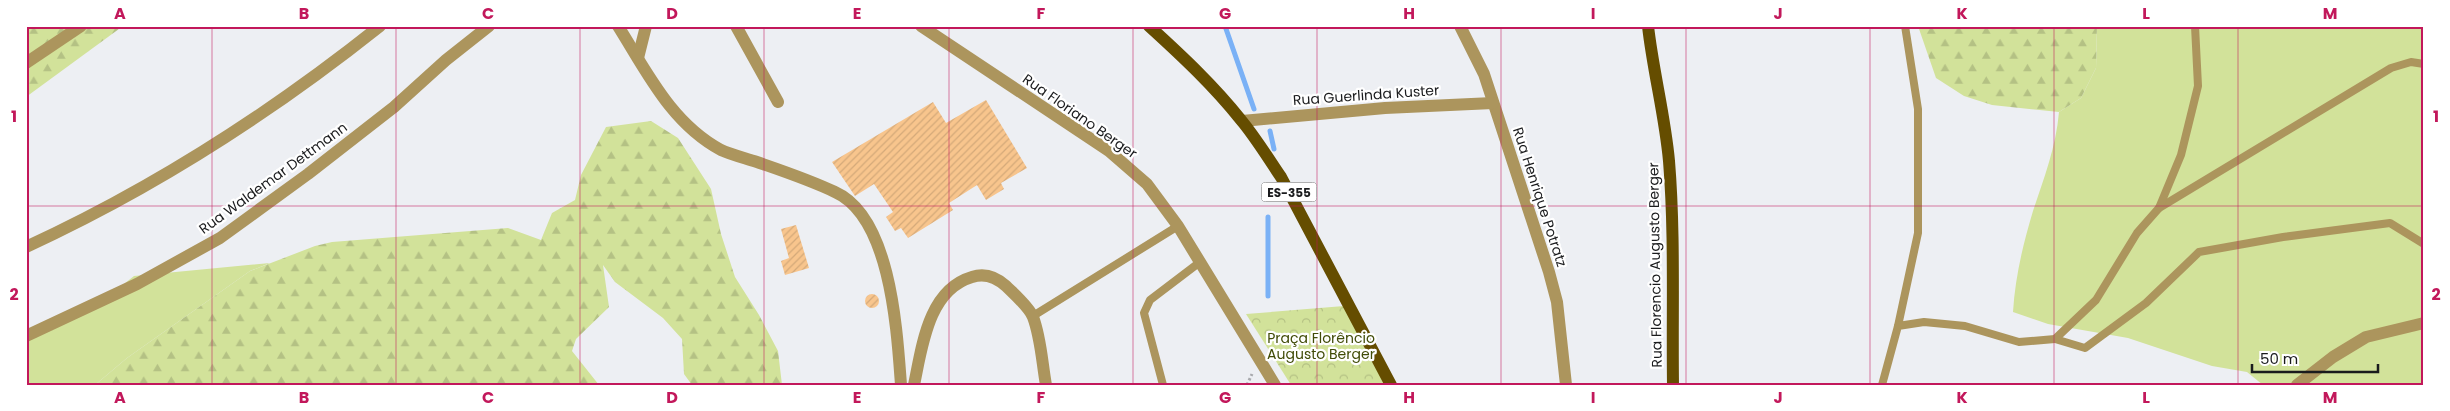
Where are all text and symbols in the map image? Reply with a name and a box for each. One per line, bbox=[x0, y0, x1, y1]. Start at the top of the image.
text: A bbox=[114, 2, 126, 25]
text: B bbox=[299, 2, 309, 25]
text: C bbox=[482, 2, 494, 25]
text: D bbox=[666, 2, 678, 25]
text: E bbox=[853, 2, 861, 25]
text: F bbox=[1037, 2, 1046, 25]
text: G bbox=[1219, 2, 1231, 25]
text: H bbox=[1403, 2, 1415, 25]
text: I bbox=[1591, 2, 1595, 25]
text: J bbox=[1773, 2, 1783, 25]
text: K bbox=[1956, 2, 1968, 25]
text: L bbox=[2142, 2, 2150, 25]
text: M bbox=[2323, 2, 2337, 25]
street label: Rua Floriano Berger bbox=[1019, 69, 1141, 163]
street label: Rua Guerlinda Kuster bbox=[1292, 80, 1440, 110]
text: 1 bbox=[11, 105, 17, 128]
text: 1 bbox=[2433, 105, 2439, 128]
street label: Rua Waldemar Dettmann bbox=[195, 117, 351, 239]
street label: Rua Henrique Potratz bbox=[1508, 125, 1572, 269]
street label: Rua Florencio Augusto Berger bbox=[1643, 162, 1667, 368]
road number: ES-355 bbox=[1262, 182, 1316, 202]
text: 2 bbox=[9, 283, 19, 306]
text: 2 bbox=[2431, 283, 2441, 306]
park label: Praça Florêncio Augusto Berger bbox=[1267, 328, 1375, 364]
scale bar bbox=[2252, 341, 2379, 373]
text: 50 m bbox=[2260, 348, 2298, 369]
text: A bbox=[114, 386, 126, 409]
text: B bbox=[299, 386, 309, 409]
text: C bbox=[482, 386, 494, 409]
text: D bbox=[666, 386, 678, 409]
text: E bbox=[853, 386, 861, 409]
text: F bbox=[1037, 386, 1046, 409]
text: G bbox=[1219, 386, 1231, 409]
text: H bbox=[1403, 386, 1415, 409]
text: I bbox=[1591, 386, 1595, 409]
text: J bbox=[1773, 386, 1783, 409]
text: K bbox=[1956, 386, 1968, 409]
text: L bbox=[2142, 386, 2150, 409]
text: M bbox=[2323, 386, 2337, 409]

